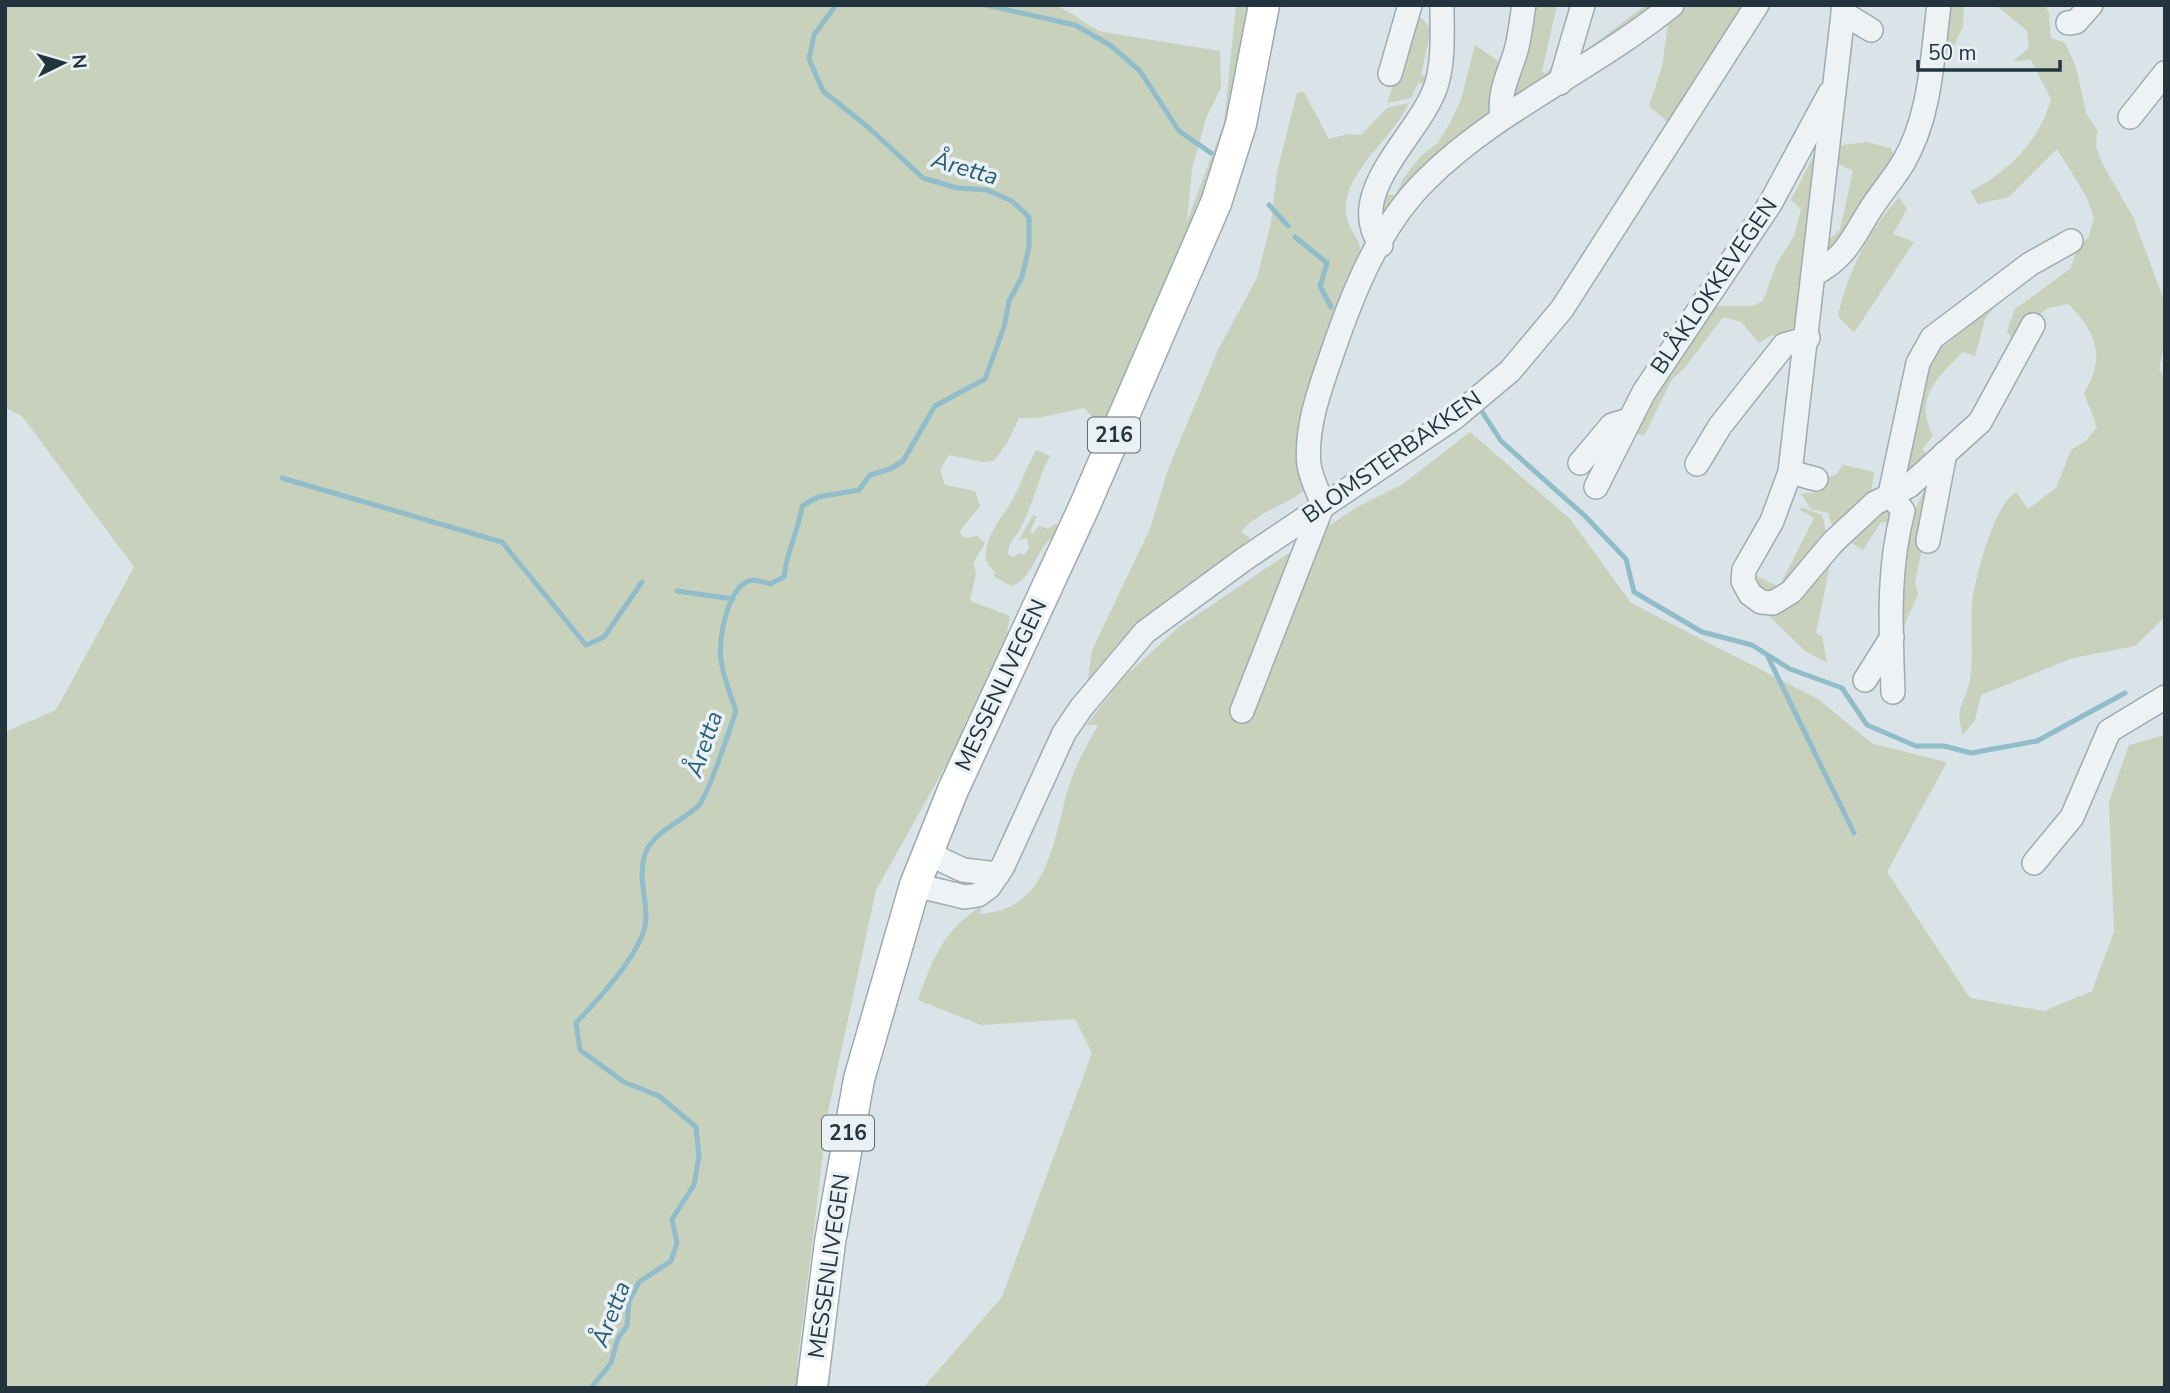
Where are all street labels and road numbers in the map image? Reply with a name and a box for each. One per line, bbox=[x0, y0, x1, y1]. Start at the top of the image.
street label: BLÅKLOKKEVEGEN bbox=[1643, 191, 1785, 380]
street label: BLOMSTERBAKKEN bbox=[1296, 383, 1488, 531]
road number: 216 bbox=[1088, 418, 1140, 452]
street label: MESSENLIVEGEN bbox=[948, 594, 1054, 776]
road number: 216 bbox=[822, 1116, 874, 1150]
street label: MESSENLIVEGEN bbox=[801, 1172, 857, 1360]

